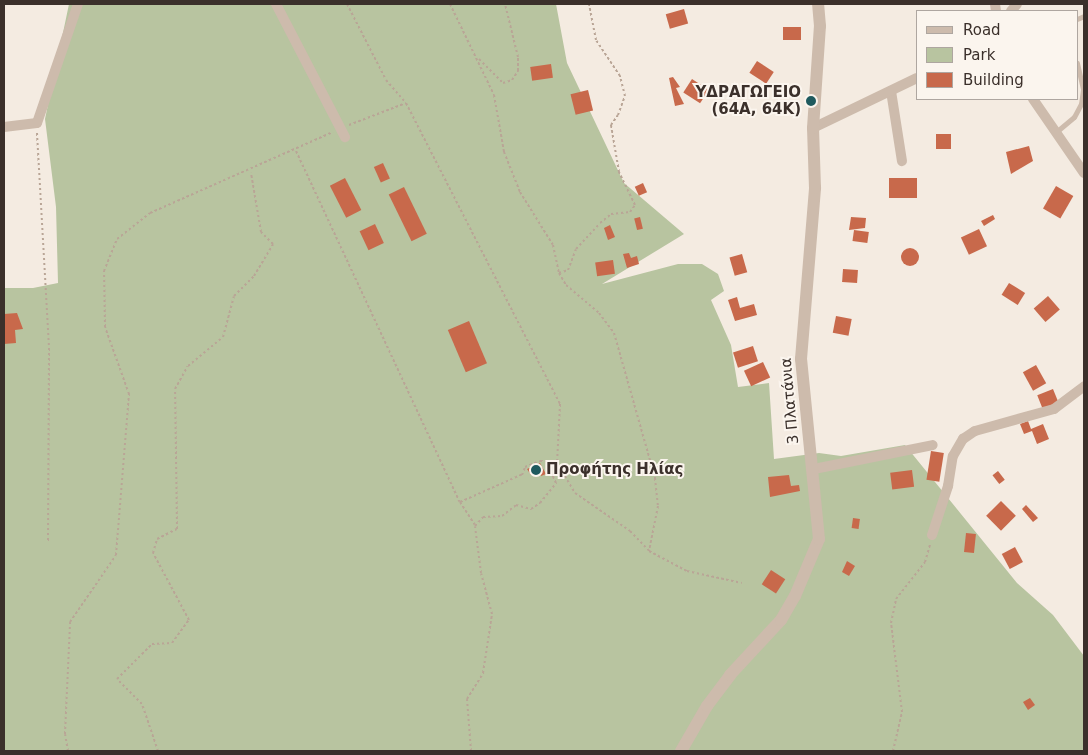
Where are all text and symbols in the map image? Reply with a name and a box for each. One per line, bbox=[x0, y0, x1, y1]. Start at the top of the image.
legend bbox=[916, 10, 1078, 100]
text: Road bbox=[963, 21, 1001, 39]
text: Park bbox=[963, 46, 995, 64]
text: Building bbox=[963, 71, 1024, 89]
place label: ΥΔΡΑΓΩΓΕΙΟ (64Α, 64Κ) bbox=[695, 83, 801, 118]
marker: ΥΔΡΑΓΩΓΕΙΟ (64Α, 64Κ) bbox=[805, 95, 817, 107]
street label: 3 Πλατάνια bbox=[777, 357, 803, 445]
place label: Προφήτης Ηλίας bbox=[546, 461, 683, 479]
marker: Προφήτης Ηλίας bbox=[530, 464, 542, 476]

